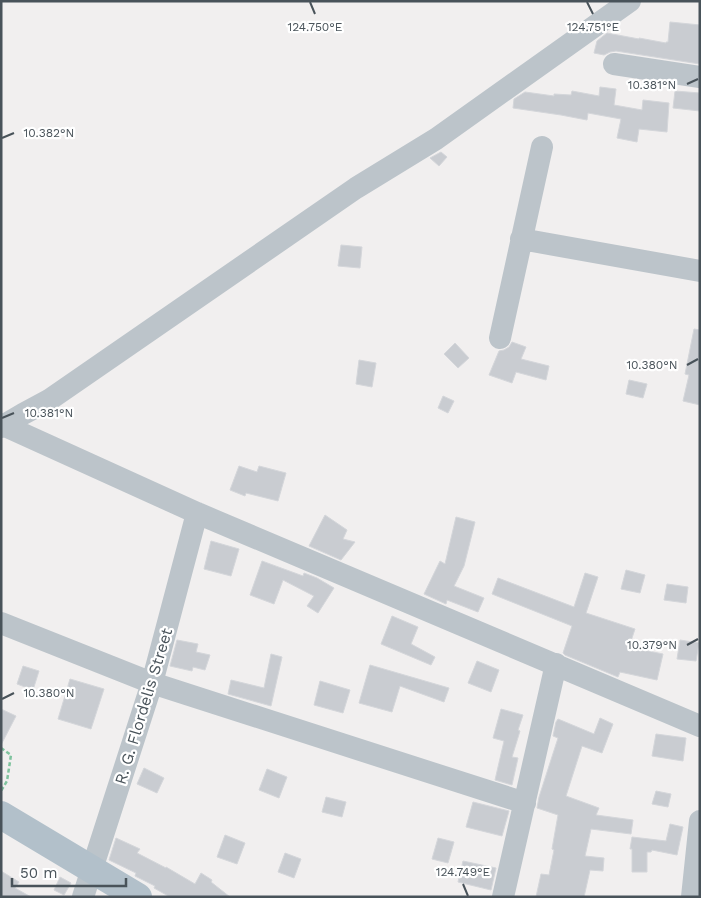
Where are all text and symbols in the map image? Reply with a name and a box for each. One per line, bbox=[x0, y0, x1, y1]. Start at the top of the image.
text: 124.750°E bbox=[287, 20, 343, 34]
text: 124.751°E bbox=[567, 20, 619, 34]
text: 10.381°N bbox=[628, 78, 676, 92]
text: 10.382°N bbox=[24, 126, 74, 140]
text: 10.380°N bbox=[626, 358, 678, 372]
text: 10.381°N bbox=[25, 406, 73, 420]
street label: R. G. Flordelis Street bbox=[111, 625, 176, 787]
text: 10.379°N bbox=[627, 638, 677, 652]
text: 10.380°N bbox=[23, 686, 75, 700]
scale bar bbox=[12, 856, 126, 888]
text: 50 m bbox=[20, 864, 57, 882]
text: 124.749°E bbox=[436, 865, 491, 879]

